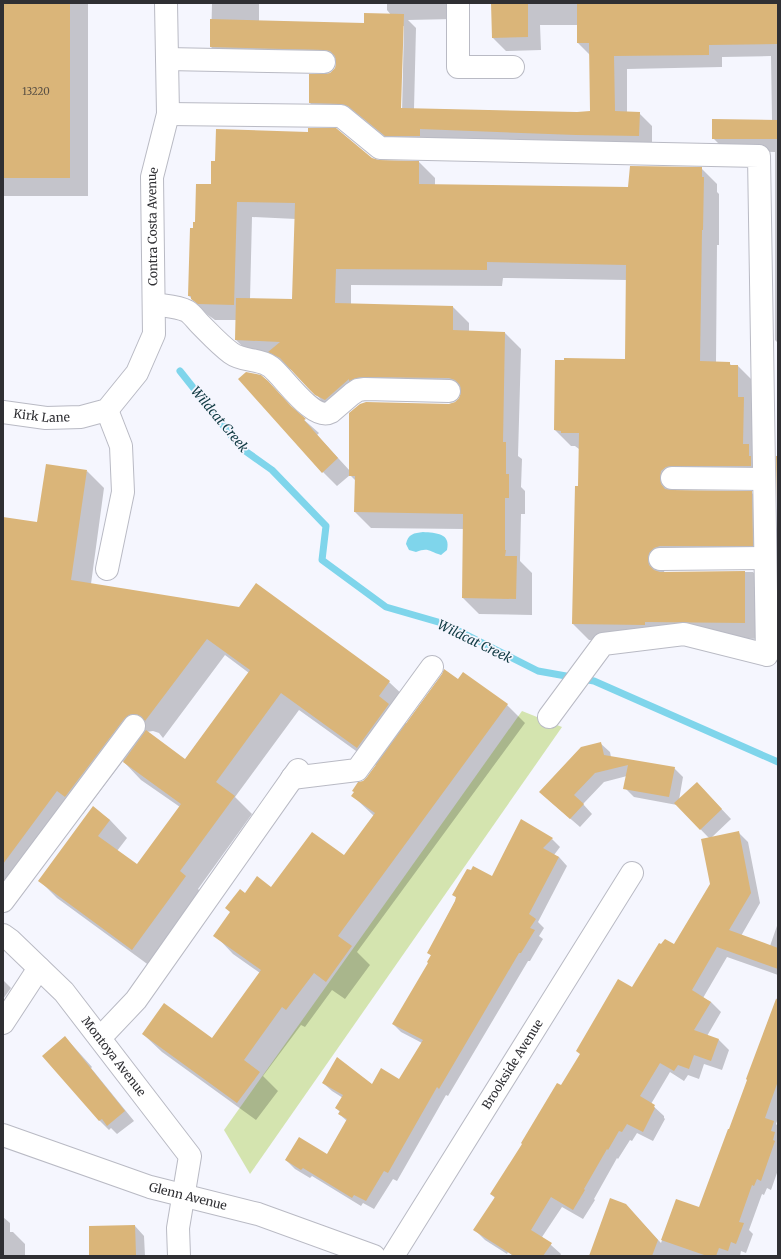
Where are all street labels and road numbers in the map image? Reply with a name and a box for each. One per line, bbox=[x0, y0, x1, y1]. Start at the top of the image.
street label: Contra Costa Avenue bbox=[144, 166, 161, 286]
street label: Kirk Lane bbox=[13, 406, 70, 425]
street label: Montoya Avenue bbox=[79, 1014, 149, 1099]
street label: Brookside Avenue bbox=[479, 1016, 546, 1112]
street label: Glenn Avenue bbox=[148, 1179, 228, 1213]

